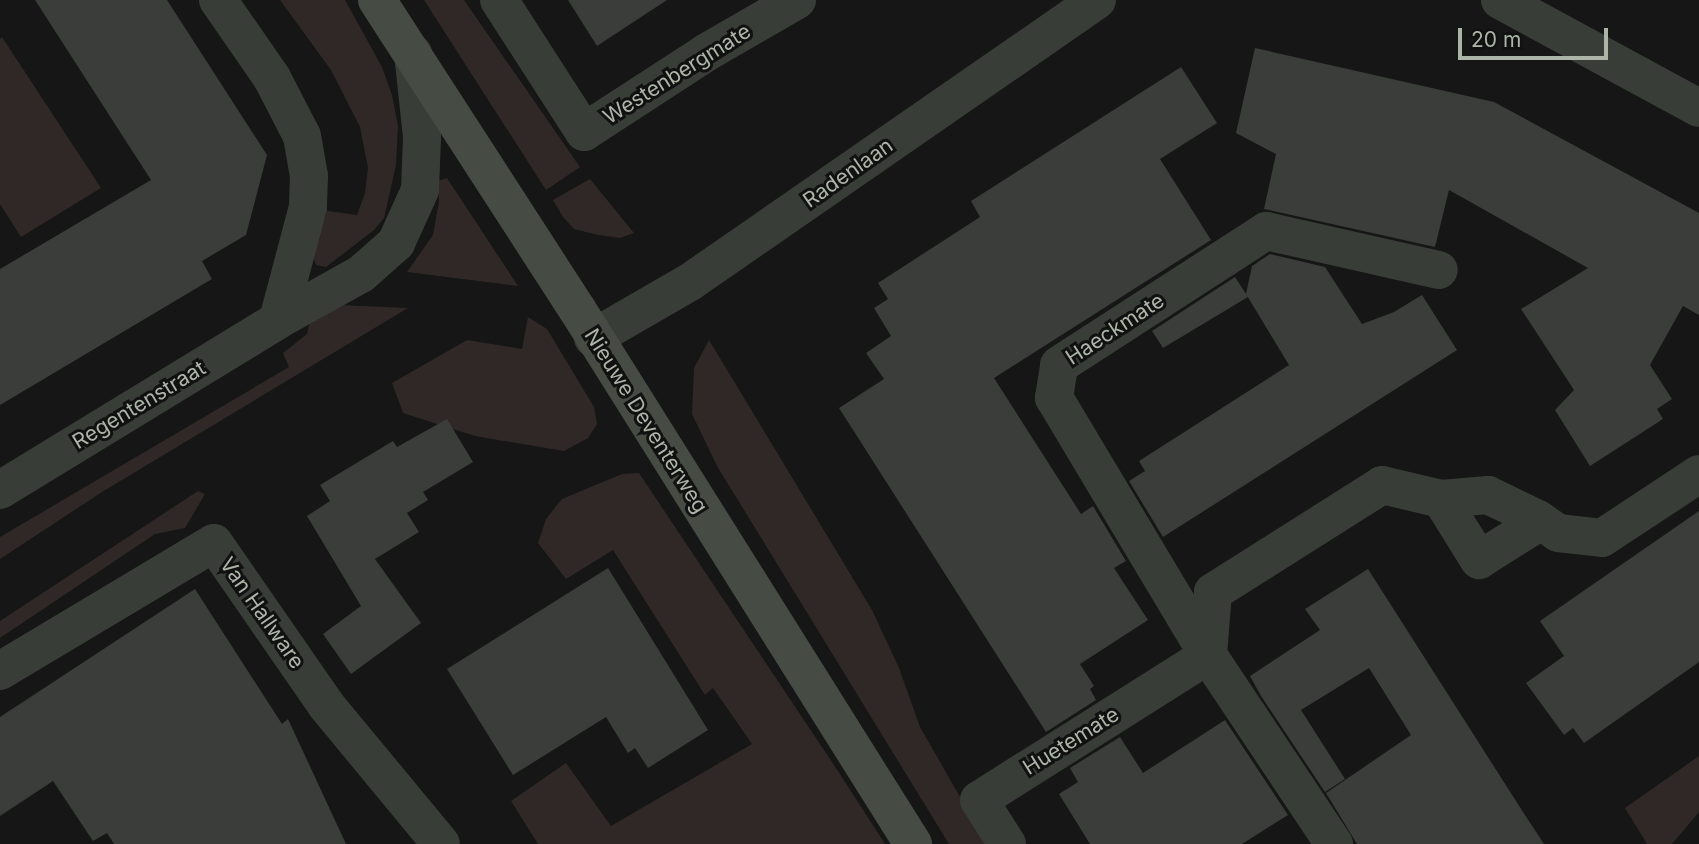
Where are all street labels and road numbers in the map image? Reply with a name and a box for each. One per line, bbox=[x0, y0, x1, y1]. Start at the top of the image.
street label: Westenbergmate bbox=[599, 19, 755, 129]
street label: Radenlaan bbox=[798, 133, 898, 213]
street label: Haeckmate bbox=[1061, 288, 1169, 370]
street label: Nieuwe Deventerweg bbox=[579, 324, 713, 518]
street label: Regentenstraat bbox=[68, 355, 210, 455]
street label: Van Hallware bbox=[214, 553, 310, 673]
street label: Huetemate bbox=[1018, 702, 1124, 780]

